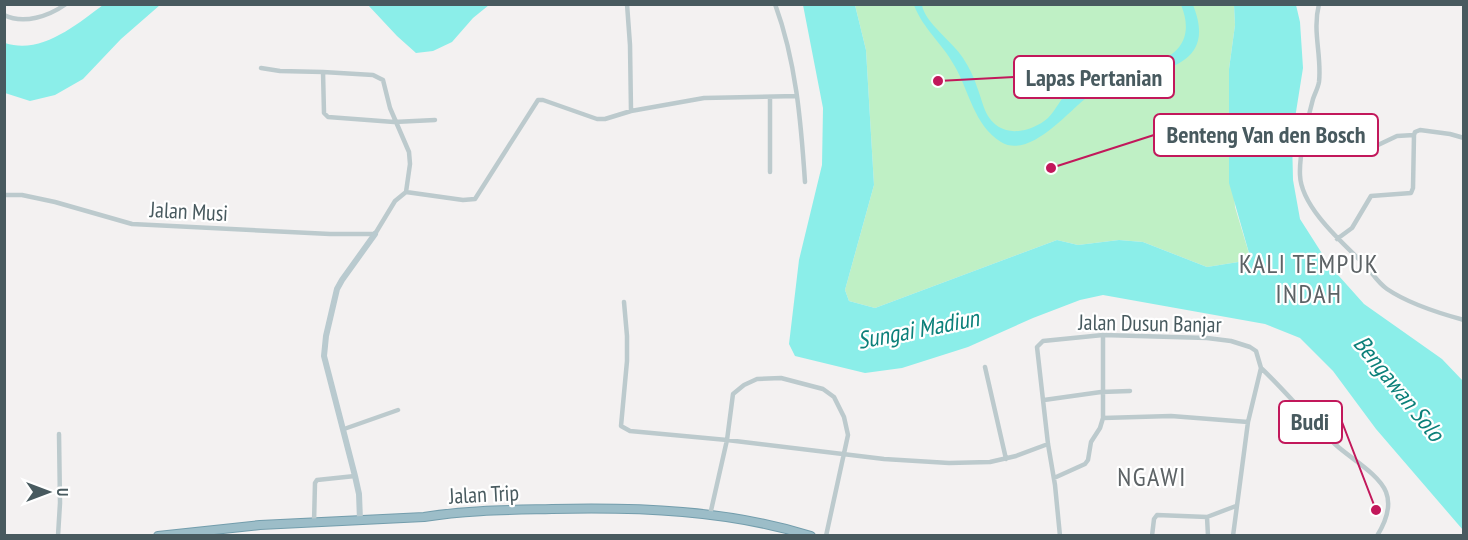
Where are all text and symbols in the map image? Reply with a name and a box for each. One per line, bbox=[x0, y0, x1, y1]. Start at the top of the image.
callout: Lapas Pertanian bbox=[1014, 56, 1174, 98]
text: Lapas Pertanian bbox=[1026, 62, 1162, 93]
callout: Benteng Van den Bosch bbox=[1154, 114, 1378, 156]
text: Benteng Van den Bosch bbox=[1167, 119, 1365, 150]
street label: Jalan Musi bbox=[148, 195, 229, 227]
district label: KALI TEMPUK INDAH bbox=[1239, 247, 1379, 310]
water label: Sungai Madiun bbox=[855, 302, 983, 356]
street label: Jalan Dusun Banjar bbox=[1077, 308, 1222, 338]
water label: Bengawan Solo bbox=[1347, 329, 1452, 449]
callout: Budi bbox=[1279, 401, 1342, 443]
text: Budi bbox=[1291, 406, 1329, 437]
district label: NGAWI bbox=[1117, 460, 1187, 493]
north arrow bbox=[18, 462, 78, 522]
street label: Jalan Trip bbox=[447, 478, 520, 510]
text: U bbox=[53, 488, 73, 496]

